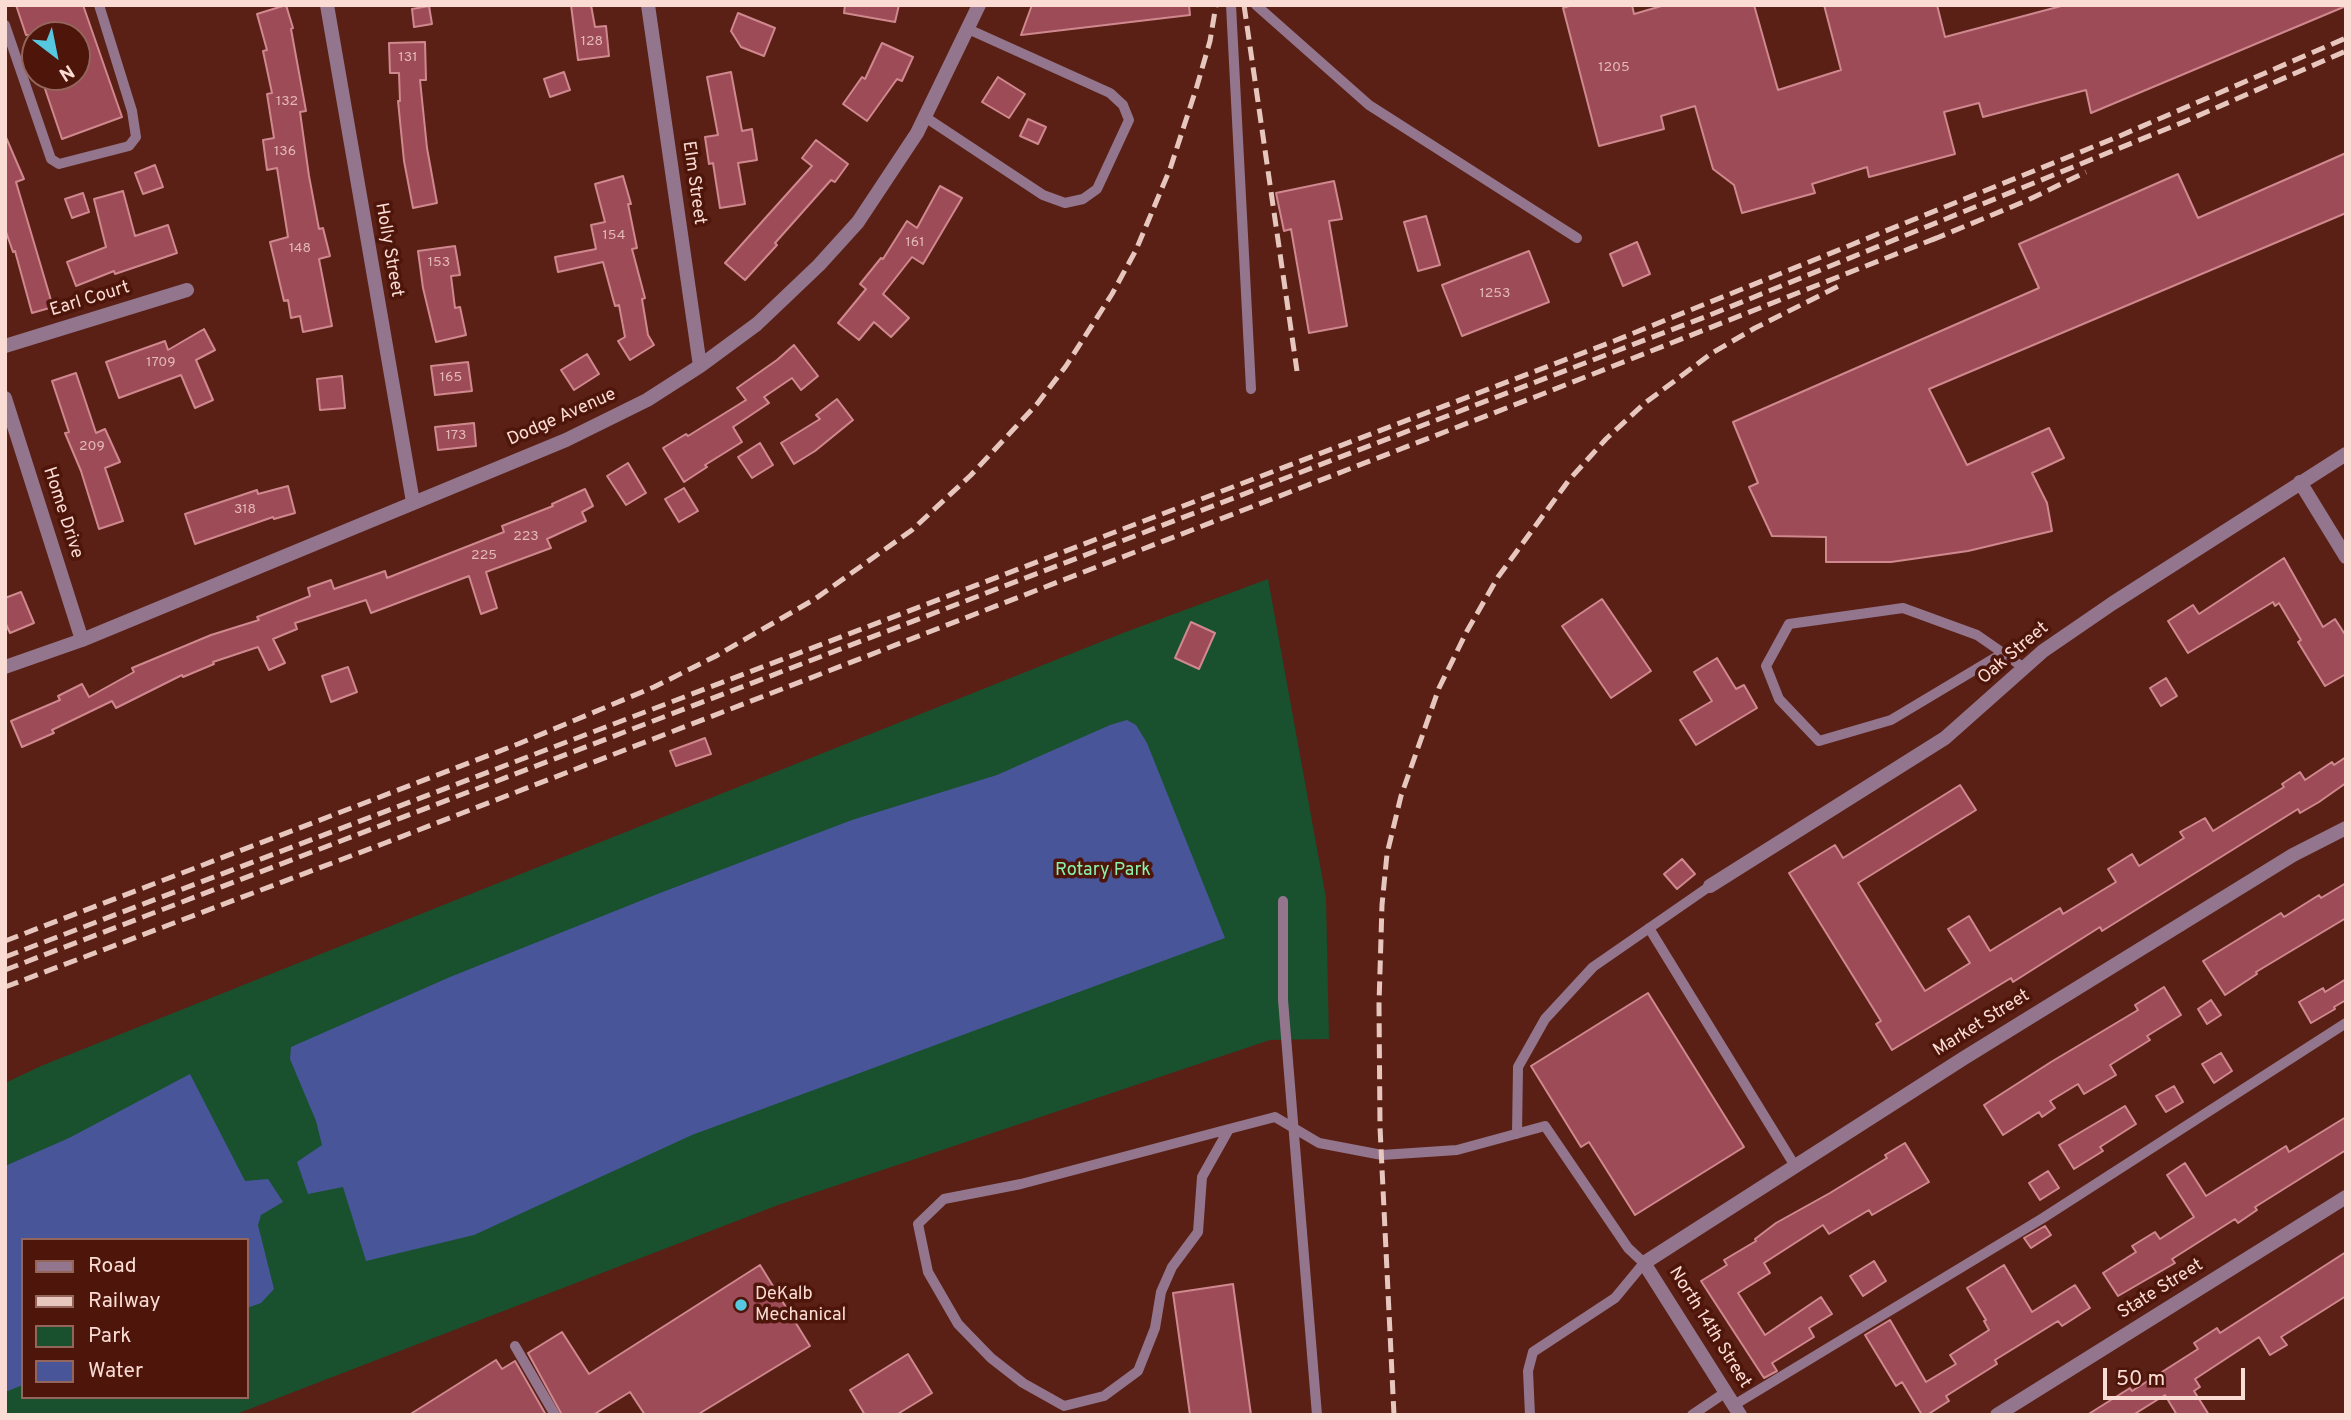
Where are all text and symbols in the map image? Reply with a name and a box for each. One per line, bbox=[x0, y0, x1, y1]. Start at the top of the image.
north arrow bbox=[21, 21, 91, 91]
house number: 128 bbox=[581, 34, 603, 50]
house number: 131 bbox=[399, 50, 417, 66]
text: N bbox=[54, 58, 78, 86]
house number: 1205 bbox=[1598, 60, 1630, 76]
house number: 132 bbox=[276, 94, 298, 110]
street label: Elm Street bbox=[676, 140, 710, 226]
house number: 136 bbox=[274, 144, 296, 160]
street label: Holly Street bbox=[369, 201, 407, 299]
house number: 154 bbox=[603, 228, 625, 244]
house number: 161 bbox=[906, 235, 924, 251]
house number: 148 bbox=[289, 241, 311, 257]
house number: 153 bbox=[428, 255, 450, 271]
street label: Earl Court bbox=[47, 278, 133, 322]
house number: 1253 bbox=[1480, 286, 1510, 302]
house number: 1709 bbox=[146, 355, 176, 371]
house number: 165 bbox=[440, 370, 462, 386]
street label: Dodge Avenue bbox=[504, 384, 620, 452]
house number: 173 bbox=[446, 428, 466, 444]
house number: 209 bbox=[79, 439, 105, 455]
street label: Home Drive bbox=[37, 465, 87, 561]
house number: 318 bbox=[234, 502, 256, 518]
house number: 223 bbox=[513, 529, 539, 545]
house number: 225 bbox=[471, 548, 497, 564]
street label: Oak Street bbox=[1974, 618, 2054, 690]
park label: Rotary Park bbox=[1055, 860, 1151, 882]
street label: Market Street bbox=[1930, 986, 2034, 1062]
legend bbox=[21, 1238, 248, 1399]
text: Road bbox=[88, 1253, 137, 1280]
street label: State Street bbox=[2114, 1255, 2208, 1325]
street label: North 14th Street bbox=[1663, 1263, 1755, 1393]
place label: DeKalb Mechanical bbox=[755, 1284, 846, 1326]
text: Railway bbox=[88, 1288, 161, 1315]
marker: DeKalb Mechanical bbox=[733, 1297, 749, 1313]
text: Park bbox=[88, 1323, 131, 1350]
scale bar bbox=[2106, 1354, 2248, 1398]
text: Water bbox=[88, 1358, 143, 1385]
text: 50 m bbox=[2116, 1366, 2165, 1393]

